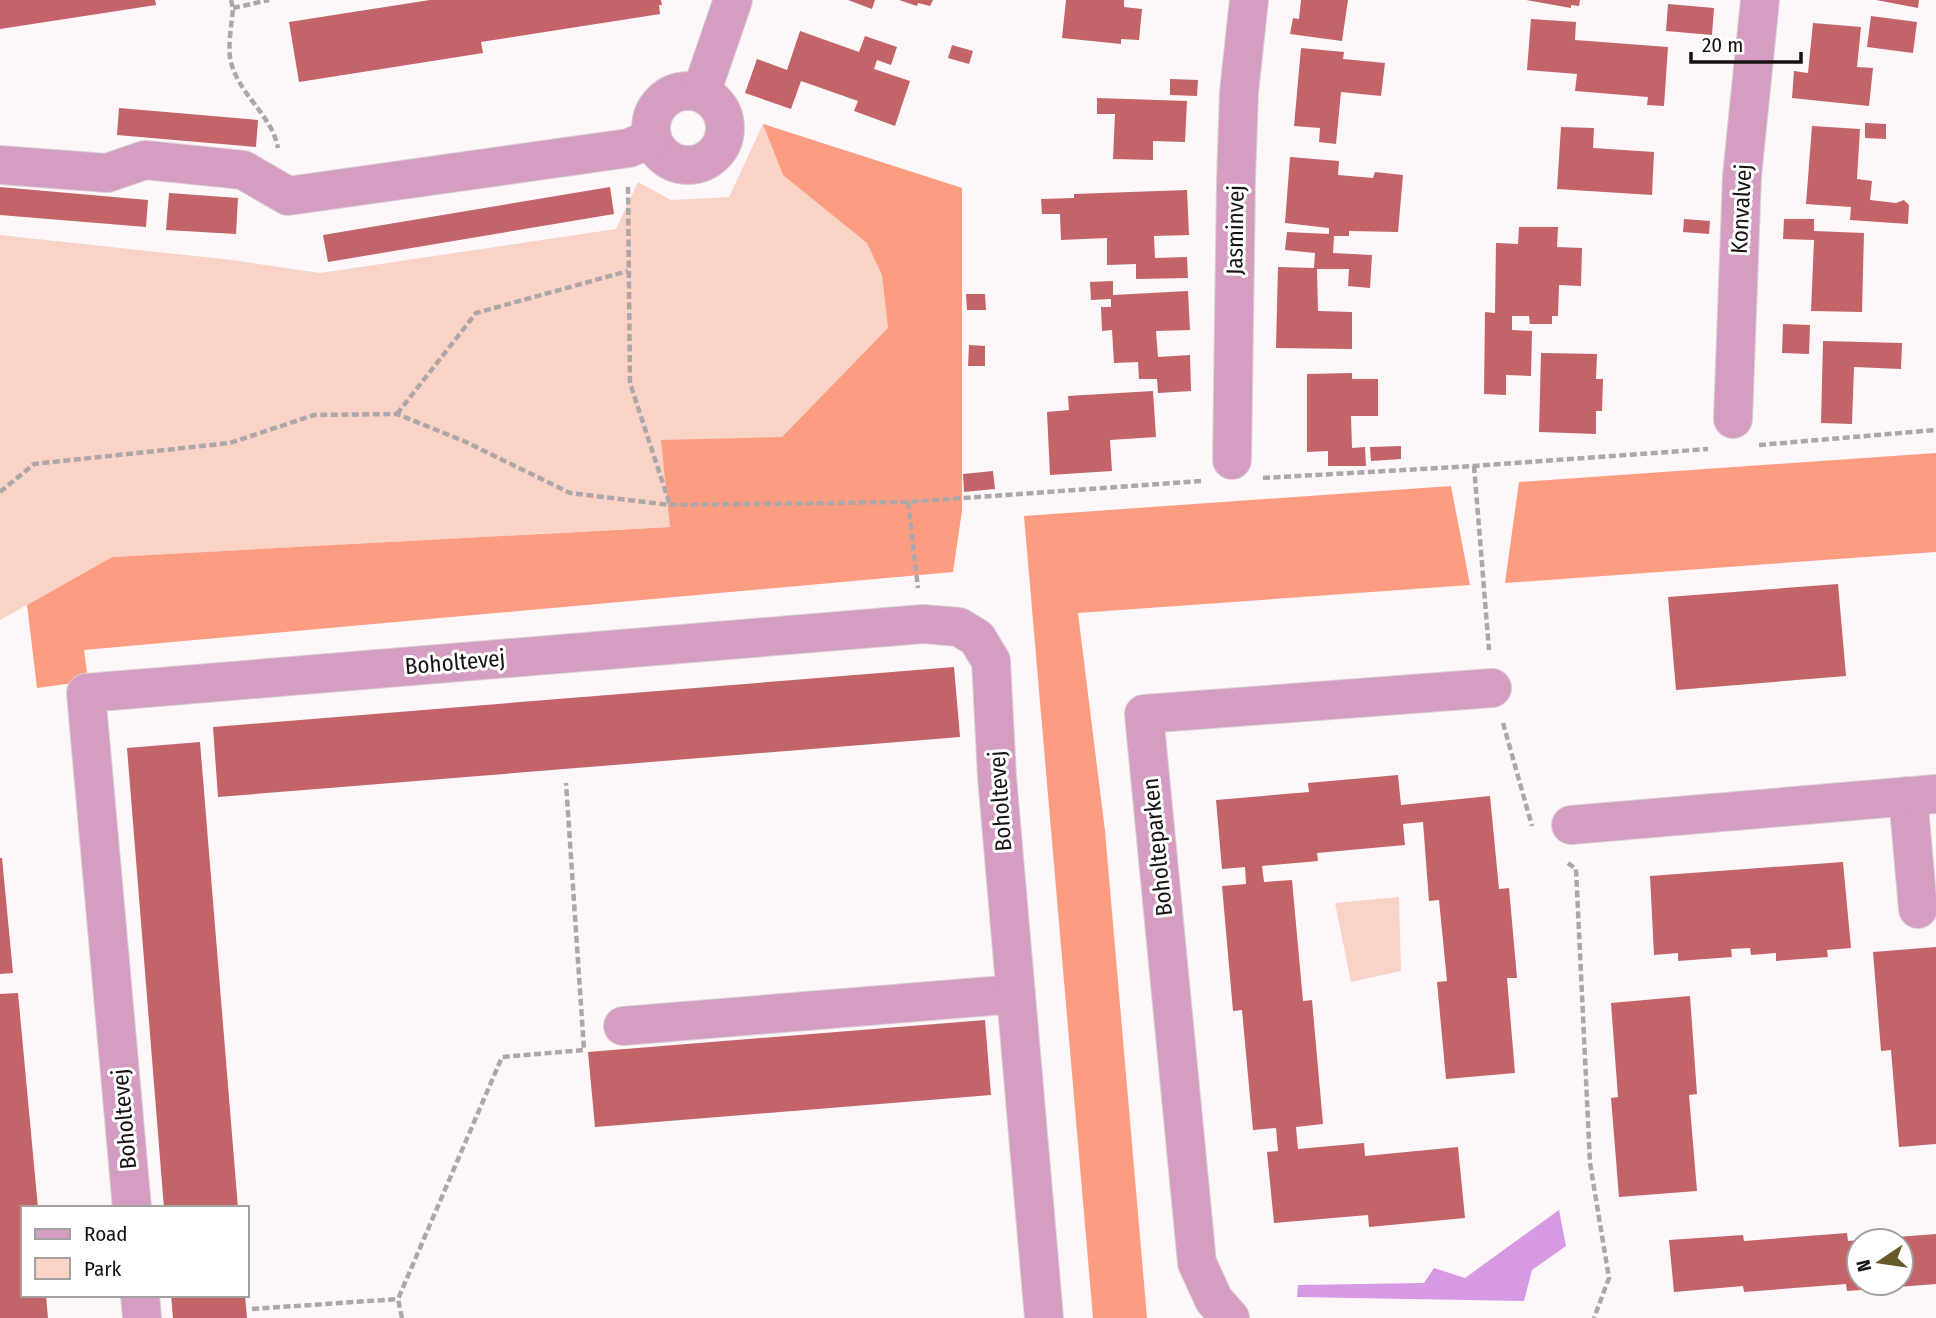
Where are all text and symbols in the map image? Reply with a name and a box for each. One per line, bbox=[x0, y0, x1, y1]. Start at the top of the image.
scale bar bbox=[1691, 21, 1801, 65]
text: 20 m bbox=[1702, 32, 1743, 58]
street label: Konvalvej bbox=[1725, 163, 1757, 255]
street label: Jasminvej bbox=[1220, 185, 1250, 275]
street label: Boholtevej bbox=[404, 644, 506, 680]
street label: Boholtevej bbox=[983, 750, 1017, 852]
street label: Boholteparken bbox=[1136, 777, 1178, 917]
street label: Boholtevej bbox=[106, 1068, 142, 1170]
legend bbox=[21, 1206, 248, 1297]
text: Road bbox=[84, 1221, 128, 1247]
north arrow bbox=[1845, 1227, 1915, 1297]
text: Park bbox=[84, 1256, 122, 1282]
text: N bbox=[1851, 1258, 1876, 1274]

